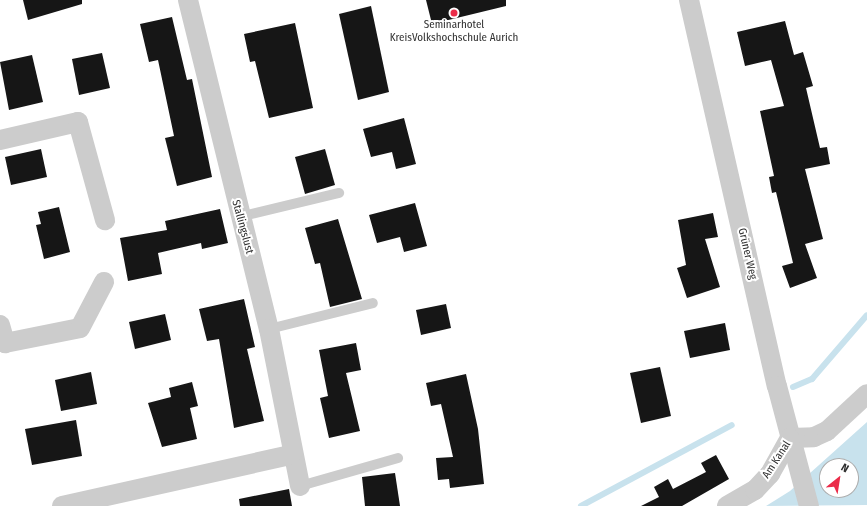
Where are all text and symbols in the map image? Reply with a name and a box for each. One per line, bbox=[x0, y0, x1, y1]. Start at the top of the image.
marker: Seminarhotel KreisVolkshochschule Aurich bbox=[449, 8, 459, 18]
place label: Seminarhotel KreisVolkshochschule Aurich bbox=[390, 19, 518, 45]
street label: Stallingslust bbox=[228, 199, 256, 255]
street label: Grüner Weg bbox=[735, 227, 759, 281]
street label: Am Kanal bbox=[760, 439, 794, 481]
north arrow bbox=[819, 458, 859, 498]
text: N bbox=[839, 461, 851, 475]

